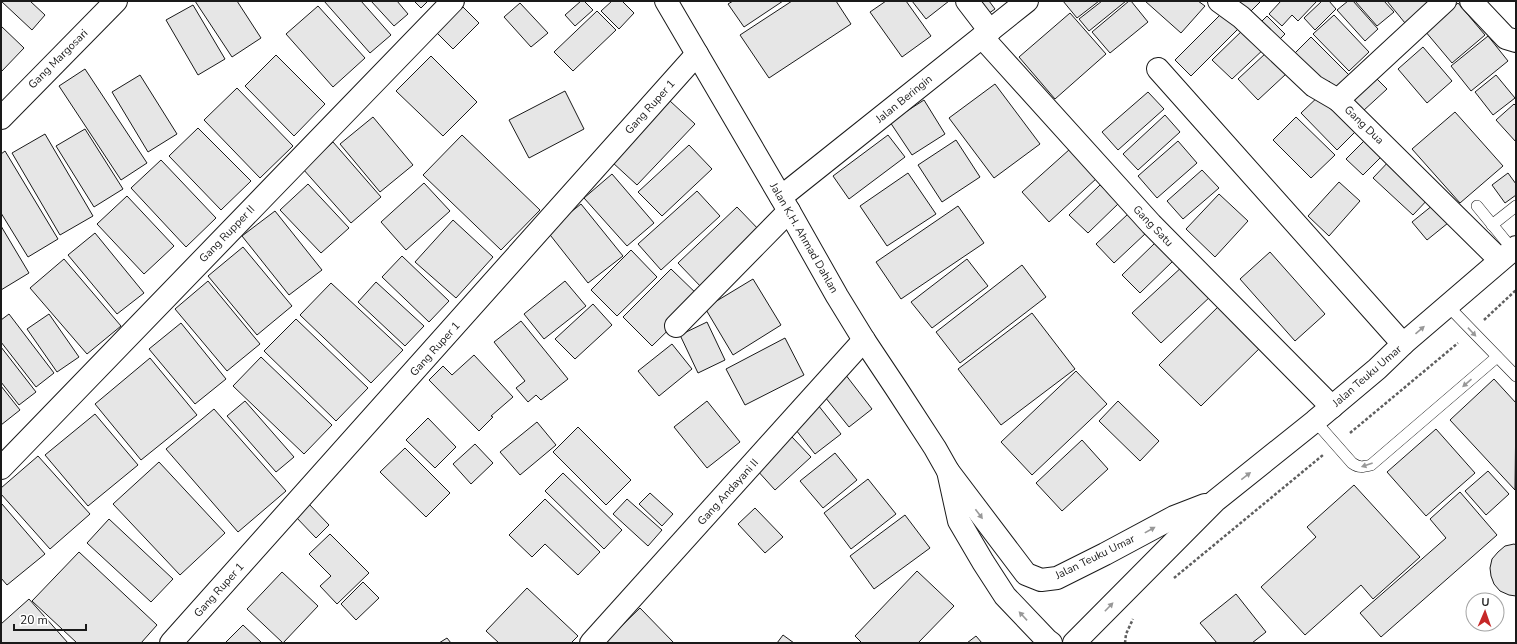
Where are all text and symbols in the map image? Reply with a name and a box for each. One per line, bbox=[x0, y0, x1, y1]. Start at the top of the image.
street label: Gang Margosari bbox=[25, 26, 91, 92]
street label: Jalan Beringin bbox=[872, 72, 935, 127]
street label: Gang Ruper 1 bbox=[622, 77, 678, 137]
street label: Gang Dua bbox=[1341, 102, 1387, 148]
street label: Jalan K.H. Ahmad Dahlan bbox=[766, 179, 842, 296]
street label: Gang Rupper II bbox=[196, 202, 258, 266]
street label: Gang Satu bbox=[1130, 202, 1176, 250]
street label: Gang Ruper 1 bbox=[407, 319, 463, 379]
one-way arrow bbox=[1415, 325, 1426, 334]
one-way arrow bbox=[1467, 327, 1477, 337]
street label: Jalan Teuku Umar bbox=[1328, 342, 1405, 411]
one-way arrow bbox=[1462, 378, 1472, 387]
street label: Gang Andayani II bbox=[694, 456, 762, 528]
one-way arrow bbox=[1361, 462, 1373, 468]
one-way arrow bbox=[1240, 472, 1251, 481]
one-way arrow bbox=[975, 509, 983, 519]
one-way arrow bbox=[1144, 527, 1156, 533]
street label: Jalan Teuku Umar bbox=[1052, 531, 1137, 583]
street label: Gang Ruper 1 bbox=[191, 560, 247, 620]
north arrow bbox=[1465, 592, 1505, 632]
text: U bbox=[1481, 595, 1490, 610]
one-way arrow bbox=[1104, 602, 1114, 612]
scale bar bbox=[14, 606, 86, 632]
one-way arrow bbox=[1019, 611, 1028, 621]
text: 20 m bbox=[20, 612, 48, 628]

